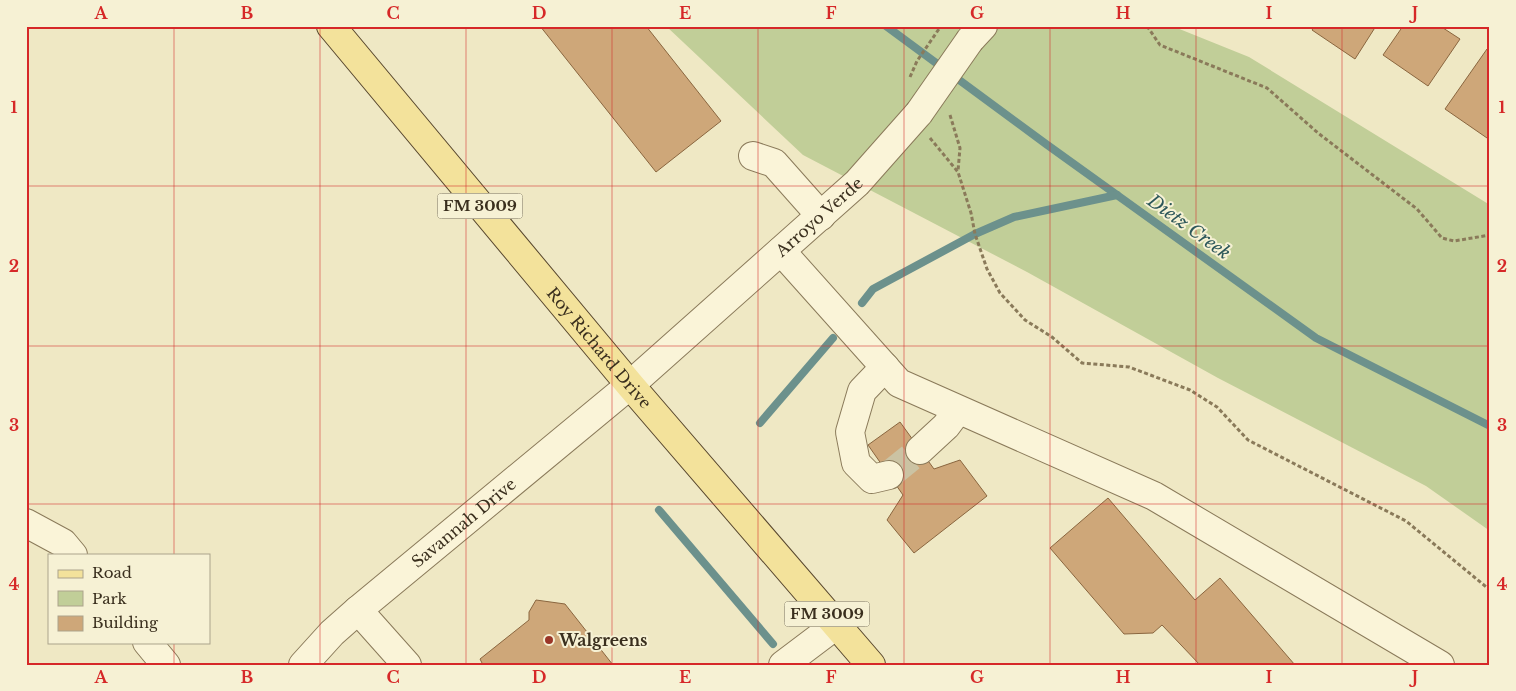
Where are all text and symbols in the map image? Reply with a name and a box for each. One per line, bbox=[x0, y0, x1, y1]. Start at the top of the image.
text: A bbox=[94, 3, 109, 23]
text: B bbox=[241, 3, 254, 23]
text: C bbox=[386, 3, 400, 23]
text: D bbox=[532, 3, 546, 23]
text: E bbox=[679, 3, 691, 23]
text: F bbox=[825, 3, 837, 23]
text: G bbox=[970, 3, 984, 23]
text: H bbox=[1115, 3, 1131, 23]
text: I bbox=[1266, 3, 1273, 23]
text: J bbox=[1409, 3, 1418, 23]
text: 1 bbox=[11, 97, 18, 117]
text: 1 bbox=[1499, 97, 1506, 117]
street label: Arroyo Verde bbox=[771, 173, 867, 261]
water label: Dietz Creek bbox=[1143, 189, 1235, 264]
road number: FM 3009 bbox=[438, 194, 522, 218]
text: 2 bbox=[9, 256, 19, 276]
text: 2 bbox=[1497, 256, 1507, 276]
street label: Roy Richard Drive bbox=[543, 283, 656, 413]
text: 3 bbox=[9, 415, 19, 435]
text: 3 bbox=[1497, 415, 1507, 435]
street label: Savannah Drive bbox=[407, 474, 520, 572]
legend bbox=[48, 554, 210, 644]
text: Road bbox=[92, 563, 132, 582]
text: 4 bbox=[9, 574, 19, 594]
text: 4 bbox=[1497, 574, 1507, 594]
text: Park bbox=[92, 589, 128, 608]
road number: FM 3009 bbox=[784, 602, 870, 626]
text: Building bbox=[92, 613, 159, 632]
place label: Walgreens bbox=[558, 630, 648, 650]
marker: Walgreens bbox=[543, 634, 555, 646]
text: A bbox=[94, 667, 109, 687]
text: B bbox=[241, 667, 254, 687]
text: C bbox=[386, 667, 400, 687]
text: D bbox=[532, 667, 546, 687]
text: E bbox=[679, 667, 691, 687]
text: F bbox=[825, 667, 837, 687]
text: G bbox=[970, 667, 984, 687]
text: H bbox=[1115, 667, 1131, 687]
text: I bbox=[1266, 667, 1273, 687]
text: J bbox=[1409, 667, 1418, 687]

